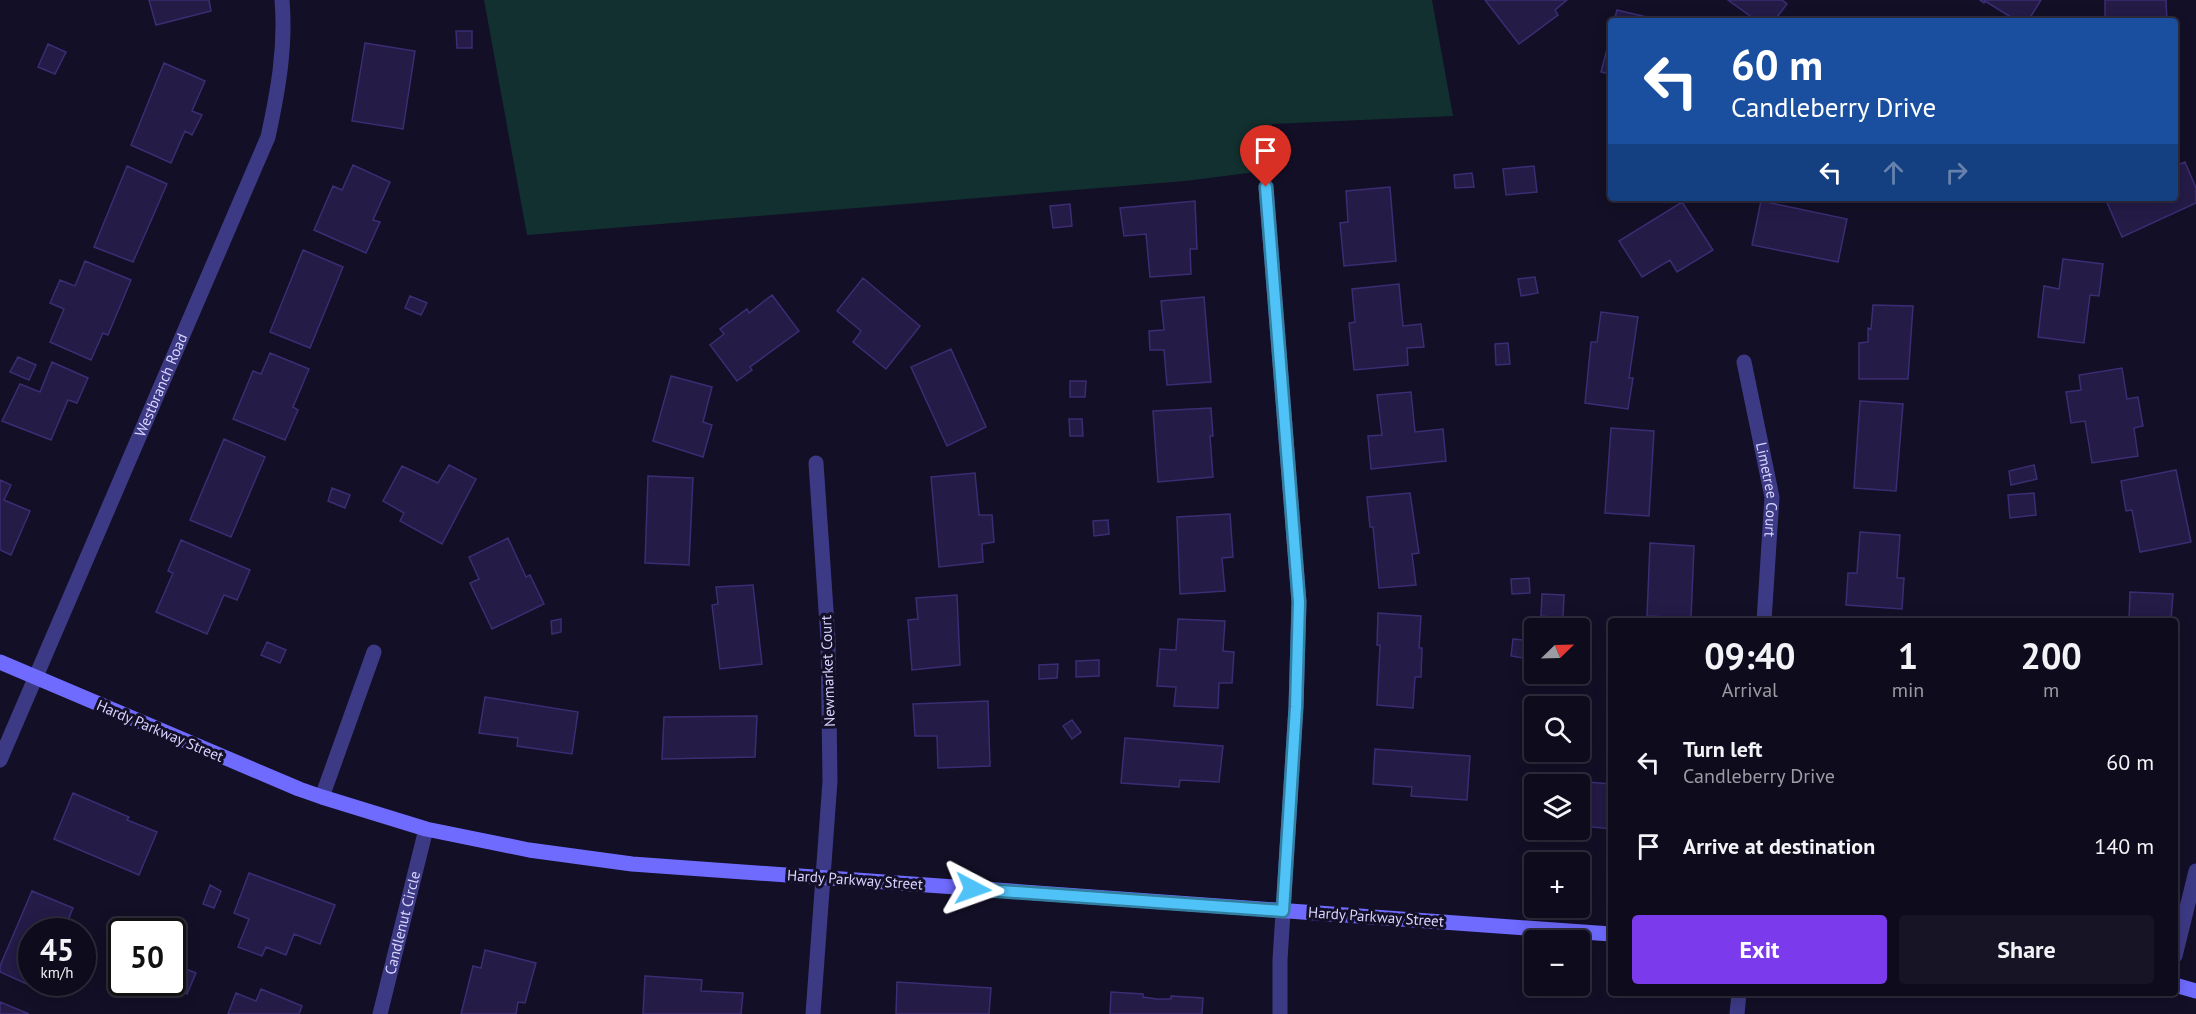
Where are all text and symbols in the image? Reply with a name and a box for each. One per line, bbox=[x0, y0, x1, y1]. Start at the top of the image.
text: 60 m bbox=[1731, 37, 1823, 92]
icon: left bbox=[1632, 42, 1710, 120]
text: Candleberry Drive bbox=[1731, 90, 1936, 124]
pin bbox=[1240, 125, 1291, 187]
icon: arrive bbox=[1249, 134, 1282, 167]
icon: left bbox=[1814, 156, 1847, 189]
icon: ahead bbox=[1877, 156, 1910, 189]
icon: right bbox=[1940, 156, 1973, 189]
street label: Westbranch Road bbox=[130, 330, 191, 440]
street label: Limetree Court bbox=[1752, 440, 1782, 538]
street label: Newmarket Court bbox=[816, 615, 839, 727]
north arrow bbox=[1524, 618, 1590, 684]
map controls bbox=[1524, 618, 1590, 996]
text: 09:40 bbox=[1704, 632, 1796, 679]
text: 1 bbox=[1898, 632, 1918, 679]
text: 200 bbox=[2021, 632, 2082, 679]
text: Arrival bbox=[1722, 677, 1778, 703]
text: min bbox=[1892, 677, 1924, 703]
text: m bbox=[2043, 677, 2059, 703]
street label: Hardy Parkway Street bbox=[94, 695, 226, 766]
button: search bbox=[1524, 696, 1590, 762]
text: Turn left bbox=[1683, 735, 1763, 763]
icon: left bbox=[1632, 746, 1665, 779]
text: 60 m bbox=[2106, 748, 2154, 776]
text: Candleberry Drive bbox=[1683, 763, 1835, 789]
button: layers bbox=[1524, 774, 1590, 840]
icon: arrive bbox=[1632, 830, 1665, 863]
text: Arrive at destination bbox=[1683, 832, 1875, 860]
text: 140 m bbox=[2094, 832, 2154, 860]
button: + bbox=[1524, 852, 1590, 918]
position arrow bbox=[941, 857, 1005, 921]
street label: Hardy Parkway Street bbox=[787, 865, 924, 894]
street label: Candlenut Circle bbox=[380, 869, 424, 976]
street label: Hardy Parkway Street bbox=[1308, 902, 1445, 931]
button: Exit bbox=[1632, 915, 1887, 984]
button: Share bbox=[1899, 915, 2154, 984]
speed limit sign: 50 bbox=[108, 918, 186, 996]
text: 45 bbox=[40, 930, 74, 969]
button: − bbox=[1524, 930, 1590, 996]
text: km/h bbox=[41, 963, 73, 982]

